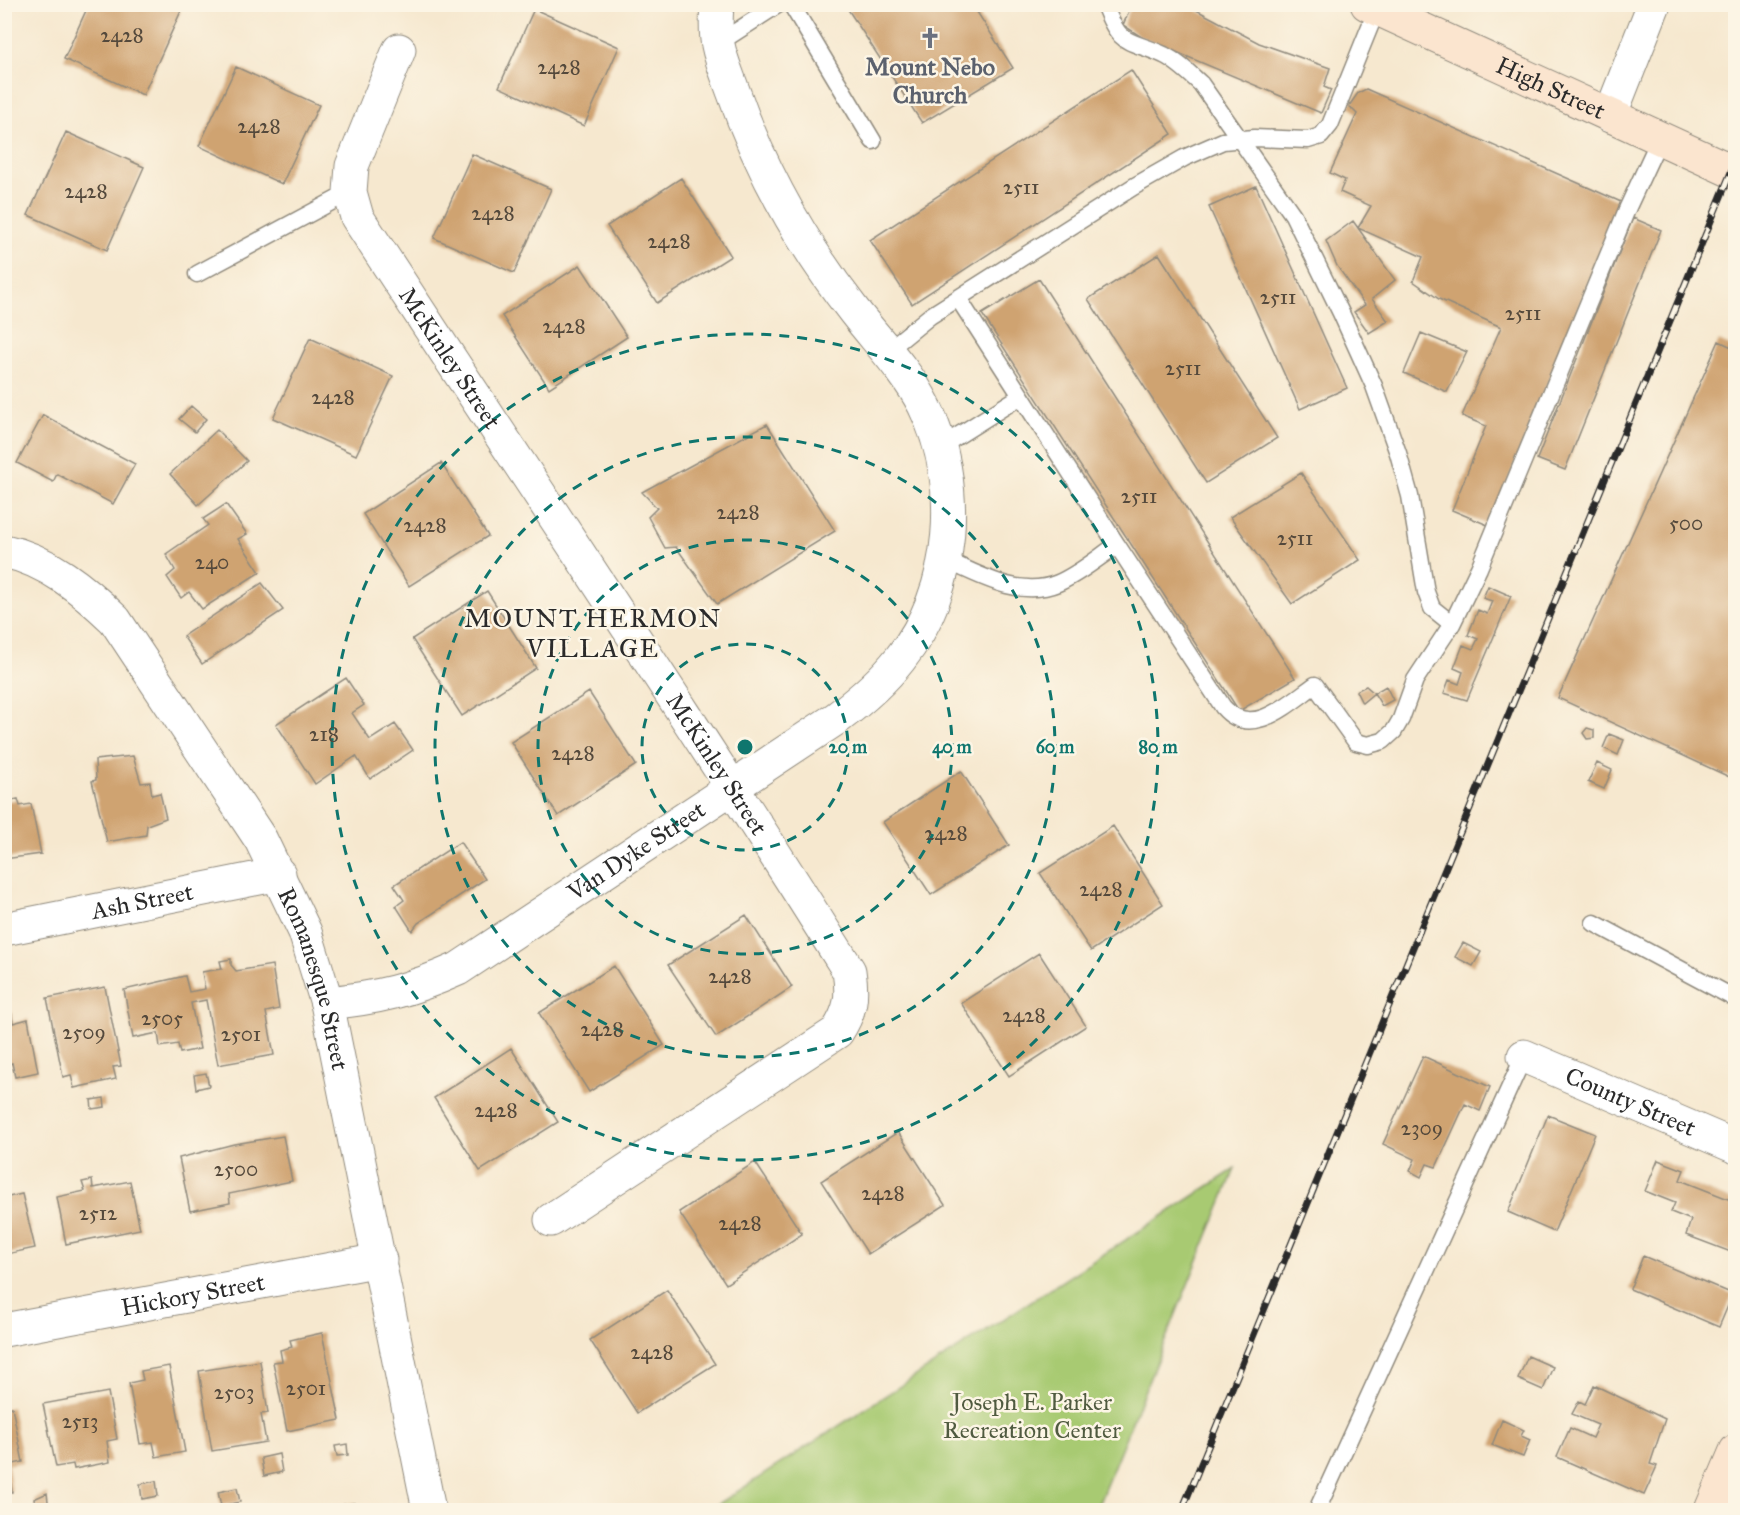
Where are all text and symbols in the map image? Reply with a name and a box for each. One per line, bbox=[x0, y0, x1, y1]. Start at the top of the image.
house number: 2428 bbox=[100, 22, 144, 48]
church icon: Mount Nebo Church bbox=[918, 26, 942, 50]
street label: High Street bbox=[1491, 50, 1610, 126]
place label: Mount Nebo Church bbox=[865, 52, 995, 110]
house number: 2428 bbox=[537, 54, 581, 80]
house number: 2428 bbox=[237, 113, 281, 139]
house number: 2511 bbox=[1003, 174, 1039, 200]
house number: 2428 bbox=[64, 178, 108, 204]
house number: 2428 bbox=[471, 200, 515, 226]
house number: 2428 bbox=[647, 228, 691, 254]
street label: McKinley Street bbox=[392, 282, 508, 435]
house number: 2511 bbox=[1260, 284, 1296, 310]
house number: 2511 bbox=[1505, 300, 1541, 326]
house number: 2428 bbox=[542, 313, 586, 339]
house number: 2511 bbox=[1165, 355, 1201, 381]
house number: 2428 bbox=[311, 384, 355, 410]
house number: 2511 bbox=[1121, 483, 1157, 509]
house number: 2428 bbox=[716, 499, 760, 525]
house number: 500 bbox=[1669, 510, 1703, 536]
house number: 2428 bbox=[403, 512, 447, 538]
house number: 2511 bbox=[1277, 525, 1313, 551]
house number: 240 bbox=[195, 549, 229, 575]
district label: MOUNT HERMON VILLAGE bbox=[464, 602, 722, 664]
street label: McKinley Street bbox=[660, 687, 774, 841]
house number: 218 bbox=[309, 721, 339, 747]
text: 20 m bbox=[829, 736, 868, 758]
text: 40 m bbox=[932, 736, 973, 759]
text: 60 m bbox=[1036, 736, 1075, 758]
text: 80 m bbox=[1138, 736, 1178, 758]
centre of rings bbox=[735, 737, 755, 757]
house number: 2428 bbox=[551, 740, 595, 766]
street label: Van Dyke Street bbox=[561, 794, 711, 908]
house number: 2428 bbox=[924, 820, 968, 846]
street label: Ash Street bbox=[88, 876, 196, 926]
house number: 2428 bbox=[1079, 876, 1123, 902]
street label: Romanesque Street bbox=[271, 883, 355, 1073]
house number: 2428 bbox=[708, 963, 752, 989]
house number: 2428 bbox=[1002, 1002, 1046, 1028]
house number: 2505 bbox=[141, 1005, 183, 1031]
house number: 2428 bbox=[580, 1016, 624, 1042]
house number: 2509 bbox=[62, 1019, 106, 1045]
house number: 2501 bbox=[221, 1021, 261, 1047]
street label: County Street bbox=[1561, 1061, 1701, 1143]
house number: 2428 bbox=[474, 1097, 518, 1123]
house number: 2309 bbox=[1401, 1115, 1443, 1141]
house number: 2500 bbox=[214, 1156, 258, 1182]
house number: 2428 bbox=[861, 1180, 905, 1206]
house number: 2512 bbox=[79, 1200, 118, 1226]
house number: 2428 bbox=[718, 1210, 762, 1236]
street label: Hickory Street bbox=[118, 1267, 268, 1323]
house number: 2428 bbox=[630, 1339, 674, 1365]
house number: 2501 bbox=[286, 1375, 326, 1401]
house number: 2503 bbox=[214, 1379, 254, 1405]
park label: Joseph E. Parker Recreation Center bbox=[943, 1387, 1121, 1445]
house number: 2513 bbox=[62, 1408, 98, 1434]

